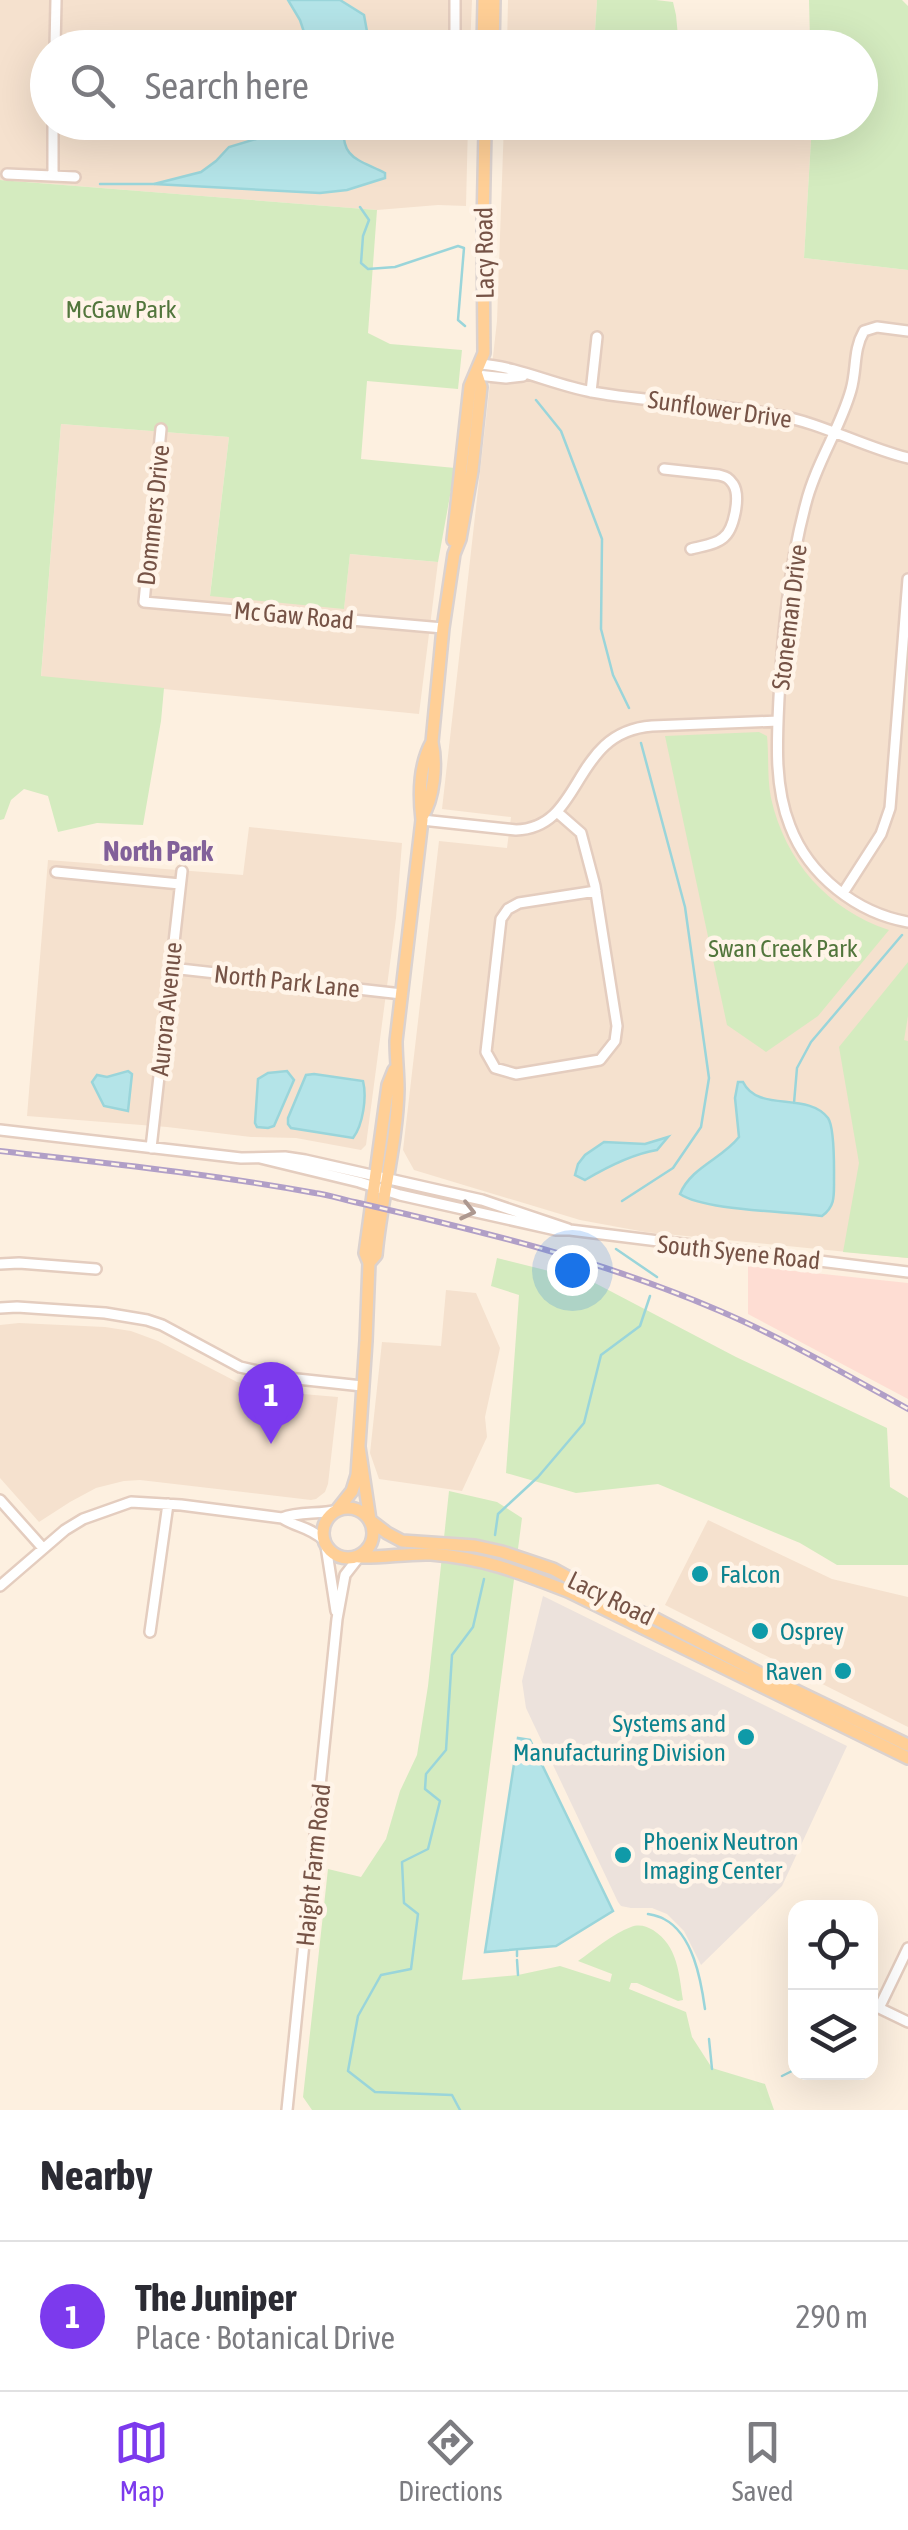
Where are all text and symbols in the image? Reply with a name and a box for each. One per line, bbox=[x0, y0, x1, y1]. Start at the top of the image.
search box bbox=[30, 30, 878, 140]
icon: search bbox=[65, 58, 120, 113]
text: Search here bbox=[145, 64, 309, 107]
street label: Lacy Road bbox=[469, 207, 499, 299]
park label: McGaw Park bbox=[66, 295, 176, 323]
street label: Sunflower Drive bbox=[646, 385, 794, 433]
street label: Dommers Drive bbox=[132, 443, 174, 587]
street label: Stoneman Drive bbox=[766, 543, 812, 691]
street label: Mc Gaw Road bbox=[233, 596, 355, 634]
district label: North Park bbox=[103, 835, 214, 867]
park label: Swan Creek Park bbox=[708, 934, 858, 962]
street label: Aurora Avenue bbox=[145, 941, 187, 1077]
street label: North Park Lane bbox=[213, 959, 361, 1003]
one-way arrow bbox=[459, 1199, 476, 1220]
street label: South Syene Road bbox=[656, 1230, 822, 1274]
your location bbox=[547, 1245, 598, 1296]
pin: 1 bbox=[238, 1362, 304, 1444]
place label: Falcon bbox=[720, 1560, 781, 1588]
marker: Falcon bbox=[689, 1563, 711, 1585]
street label: Lacy Road bbox=[564, 1565, 658, 1631]
place label: Osprey bbox=[780, 1617, 844, 1645]
marker: Osprey bbox=[749, 1620, 771, 1642]
place label: Raven bbox=[765, 1657, 823, 1685]
marker: Raven bbox=[832, 1660, 854, 1682]
place label: Systems and Manufacturing Division bbox=[513, 1709, 726, 1766]
marker: Systems and Manufacturing Division bbox=[735, 1726, 757, 1748]
street label: Haight Farm Road bbox=[291, 1782, 335, 1948]
place label: Phoenix Neutron Imaging Center bbox=[643, 1827, 799, 1884]
marker: Phoenix Neutron Imaging Center bbox=[612, 1844, 634, 1866]
map controls bbox=[788, 1900, 878, 2080]
button: locate bbox=[788, 1900, 878, 1990]
button: layers bbox=[788, 1990, 878, 2080]
text: Nearby bbox=[40, 2151, 153, 2199]
text: The Juniper bbox=[135, 2276, 296, 2319]
text: 1 bbox=[65, 2298, 80, 2335]
text: 290 m bbox=[795, 2298, 868, 2335]
text: Place · Botanical Drive bbox=[135, 2319, 395, 2356]
tab: Map bbox=[114, 2415, 169, 2507]
tab: Directions bbox=[398, 2415, 503, 2507]
tab: Saved bbox=[732, 2415, 794, 2507]

